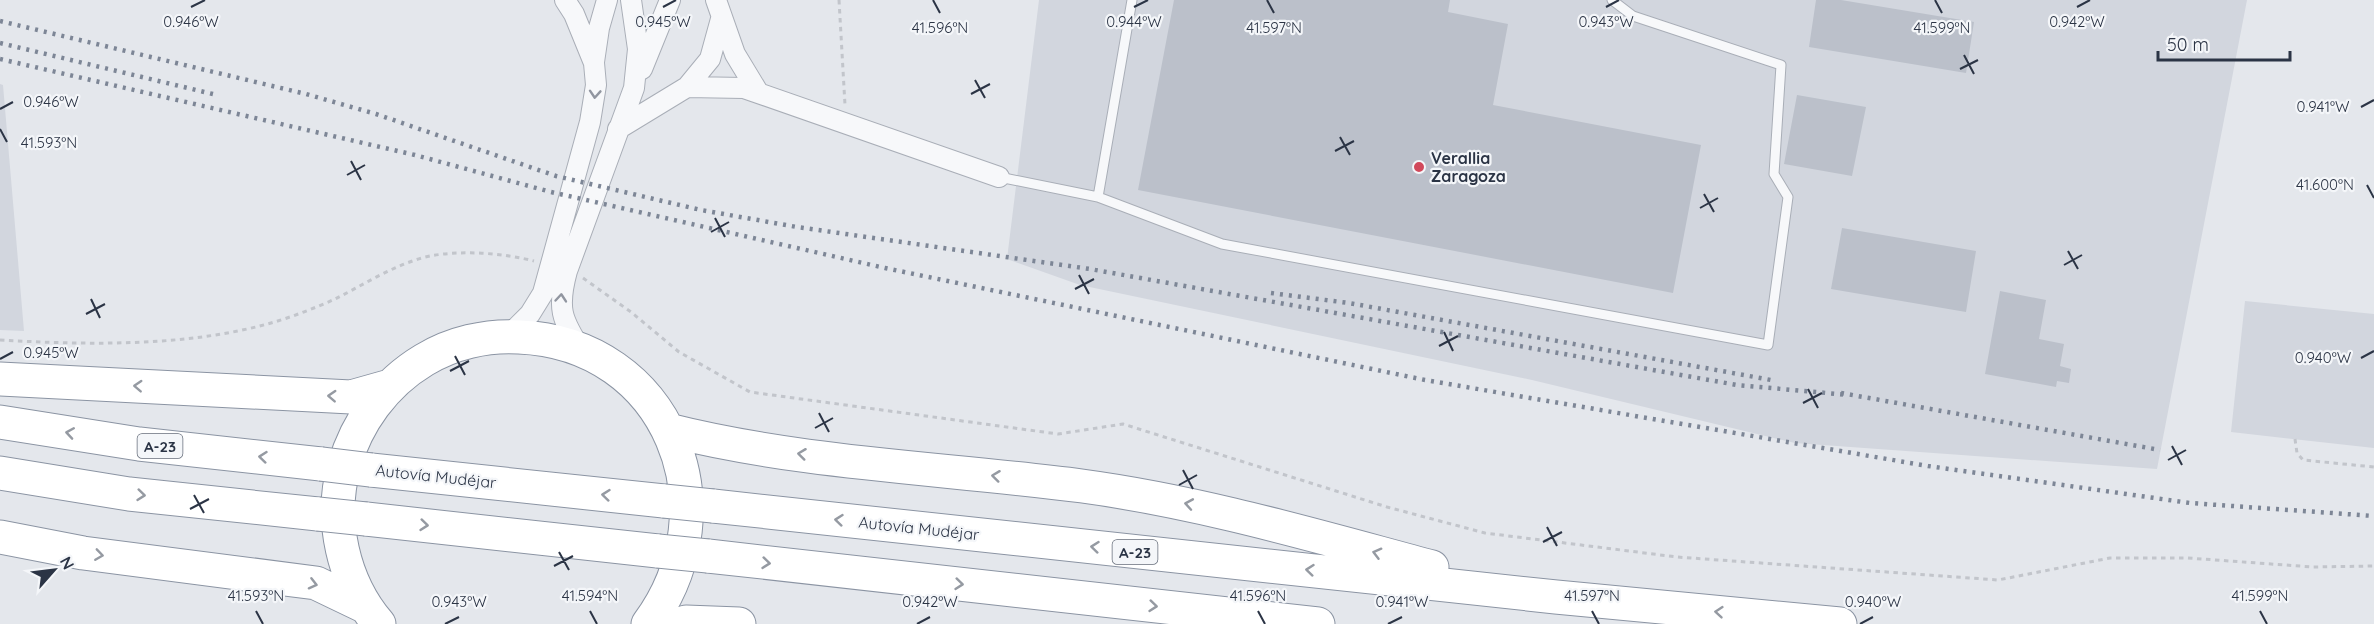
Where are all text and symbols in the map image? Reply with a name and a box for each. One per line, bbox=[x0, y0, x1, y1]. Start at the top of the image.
text: 0.946°W bbox=[163, 12, 219, 31]
text: 0.945°W bbox=[635, 12, 691, 31]
text: 0.944°W bbox=[1106, 12, 1162, 31]
text: 0.943°W bbox=[1578, 12, 1634, 31]
text: 0.942°W bbox=[2049, 12, 2105, 31]
text: 41.596°N bbox=[912, 18, 968, 37]
text: 41.597°N bbox=[1246, 18, 1302, 37]
text: 41.599°N bbox=[1914, 18, 1970, 37]
scale bar bbox=[2158, 24, 2290, 62]
text: 50 m bbox=[2167, 33, 2209, 56]
one-way arrow bbox=[589, 89, 602, 98]
text: 0.946°W bbox=[23, 92, 79, 111]
text: 0.941°W bbox=[2297, 97, 2350, 116]
text: 41.593°N bbox=[21, 133, 77, 152]
place label: Verallia Zaragoza bbox=[1431, 148, 1506, 186]
marker: Verallia Zaragoza bbox=[1412, 160, 1426, 174]
text: 41.600°N bbox=[2296, 175, 2354, 194]
one-way arrow bbox=[554, 294, 567, 303]
text: 0.945°W bbox=[23, 343, 79, 362]
text: 0.940°W bbox=[2295, 348, 2352, 367]
one-way arrow bbox=[133, 380, 142, 393]
one-way arrow bbox=[328, 389, 337, 402]
one-way arrow bbox=[65, 427, 75, 440]
road number: A-23 bbox=[138, 434, 182, 458]
one-way arrow bbox=[797, 448, 807, 460]
one-way arrow bbox=[259, 451, 268, 464]
street label: Autovía Mudéjar bbox=[375, 460, 497, 492]
one-way arrow bbox=[991, 470, 1000, 483]
one-way arrow bbox=[136, 488, 145, 501]
one-way arrow bbox=[601, 489, 610, 502]
one-way arrow bbox=[1184, 498, 1194, 511]
street label: Autovía Mudéjar bbox=[858, 512, 980, 544]
one-way arrow bbox=[834, 514, 843, 527]
one-way arrow bbox=[420, 518, 429, 531]
north arrow bbox=[24, 540, 84, 600]
road number: A-23 bbox=[1112, 540, 1158, 564]
one-way arrow bbox=[1091, 541, 1100, 554]
one-way arrow bbox=[1372, 547, 1382, 560]
one-way arrow bbox=[94, 548, 103, 561]
text: N bbox=[56, 553, 79, 573]
one-way arrow bbox=[761, 556, 770, 568]
one-way arrow bbox=[1305, 564, 1314, 577]
one-way arrow bbox=[308, 576, 318, 589]
one-way arrow bbox=[955, 577, 964, 590]
text: 41.593°N bbox=[228, 586, 284, 605]
text: 41.594°N bbox=[562, 586, 618, 605]
text: 41.596°N bbox=[1230, 586, 1286, 605]
text: 41.597°N bbox=[1564, 586, 1620, 605]
text: 41.599°N bbox=[2232, 586, 2288, 605]
text: 0.943°W bbox=[431, 592, 487, 611]
text: 0.942°W bbox=[902, 592, 958, 611]
text: 0.941°W bbox=[1376, 592, 1429, 611]
text: 0.940°W bbox=[1845, 592, 1902, 611]
one-way arrow bbox=[1149, 599, 1158, 612]
one-way arrow bbox=[1715, 606, 1724, 619]

